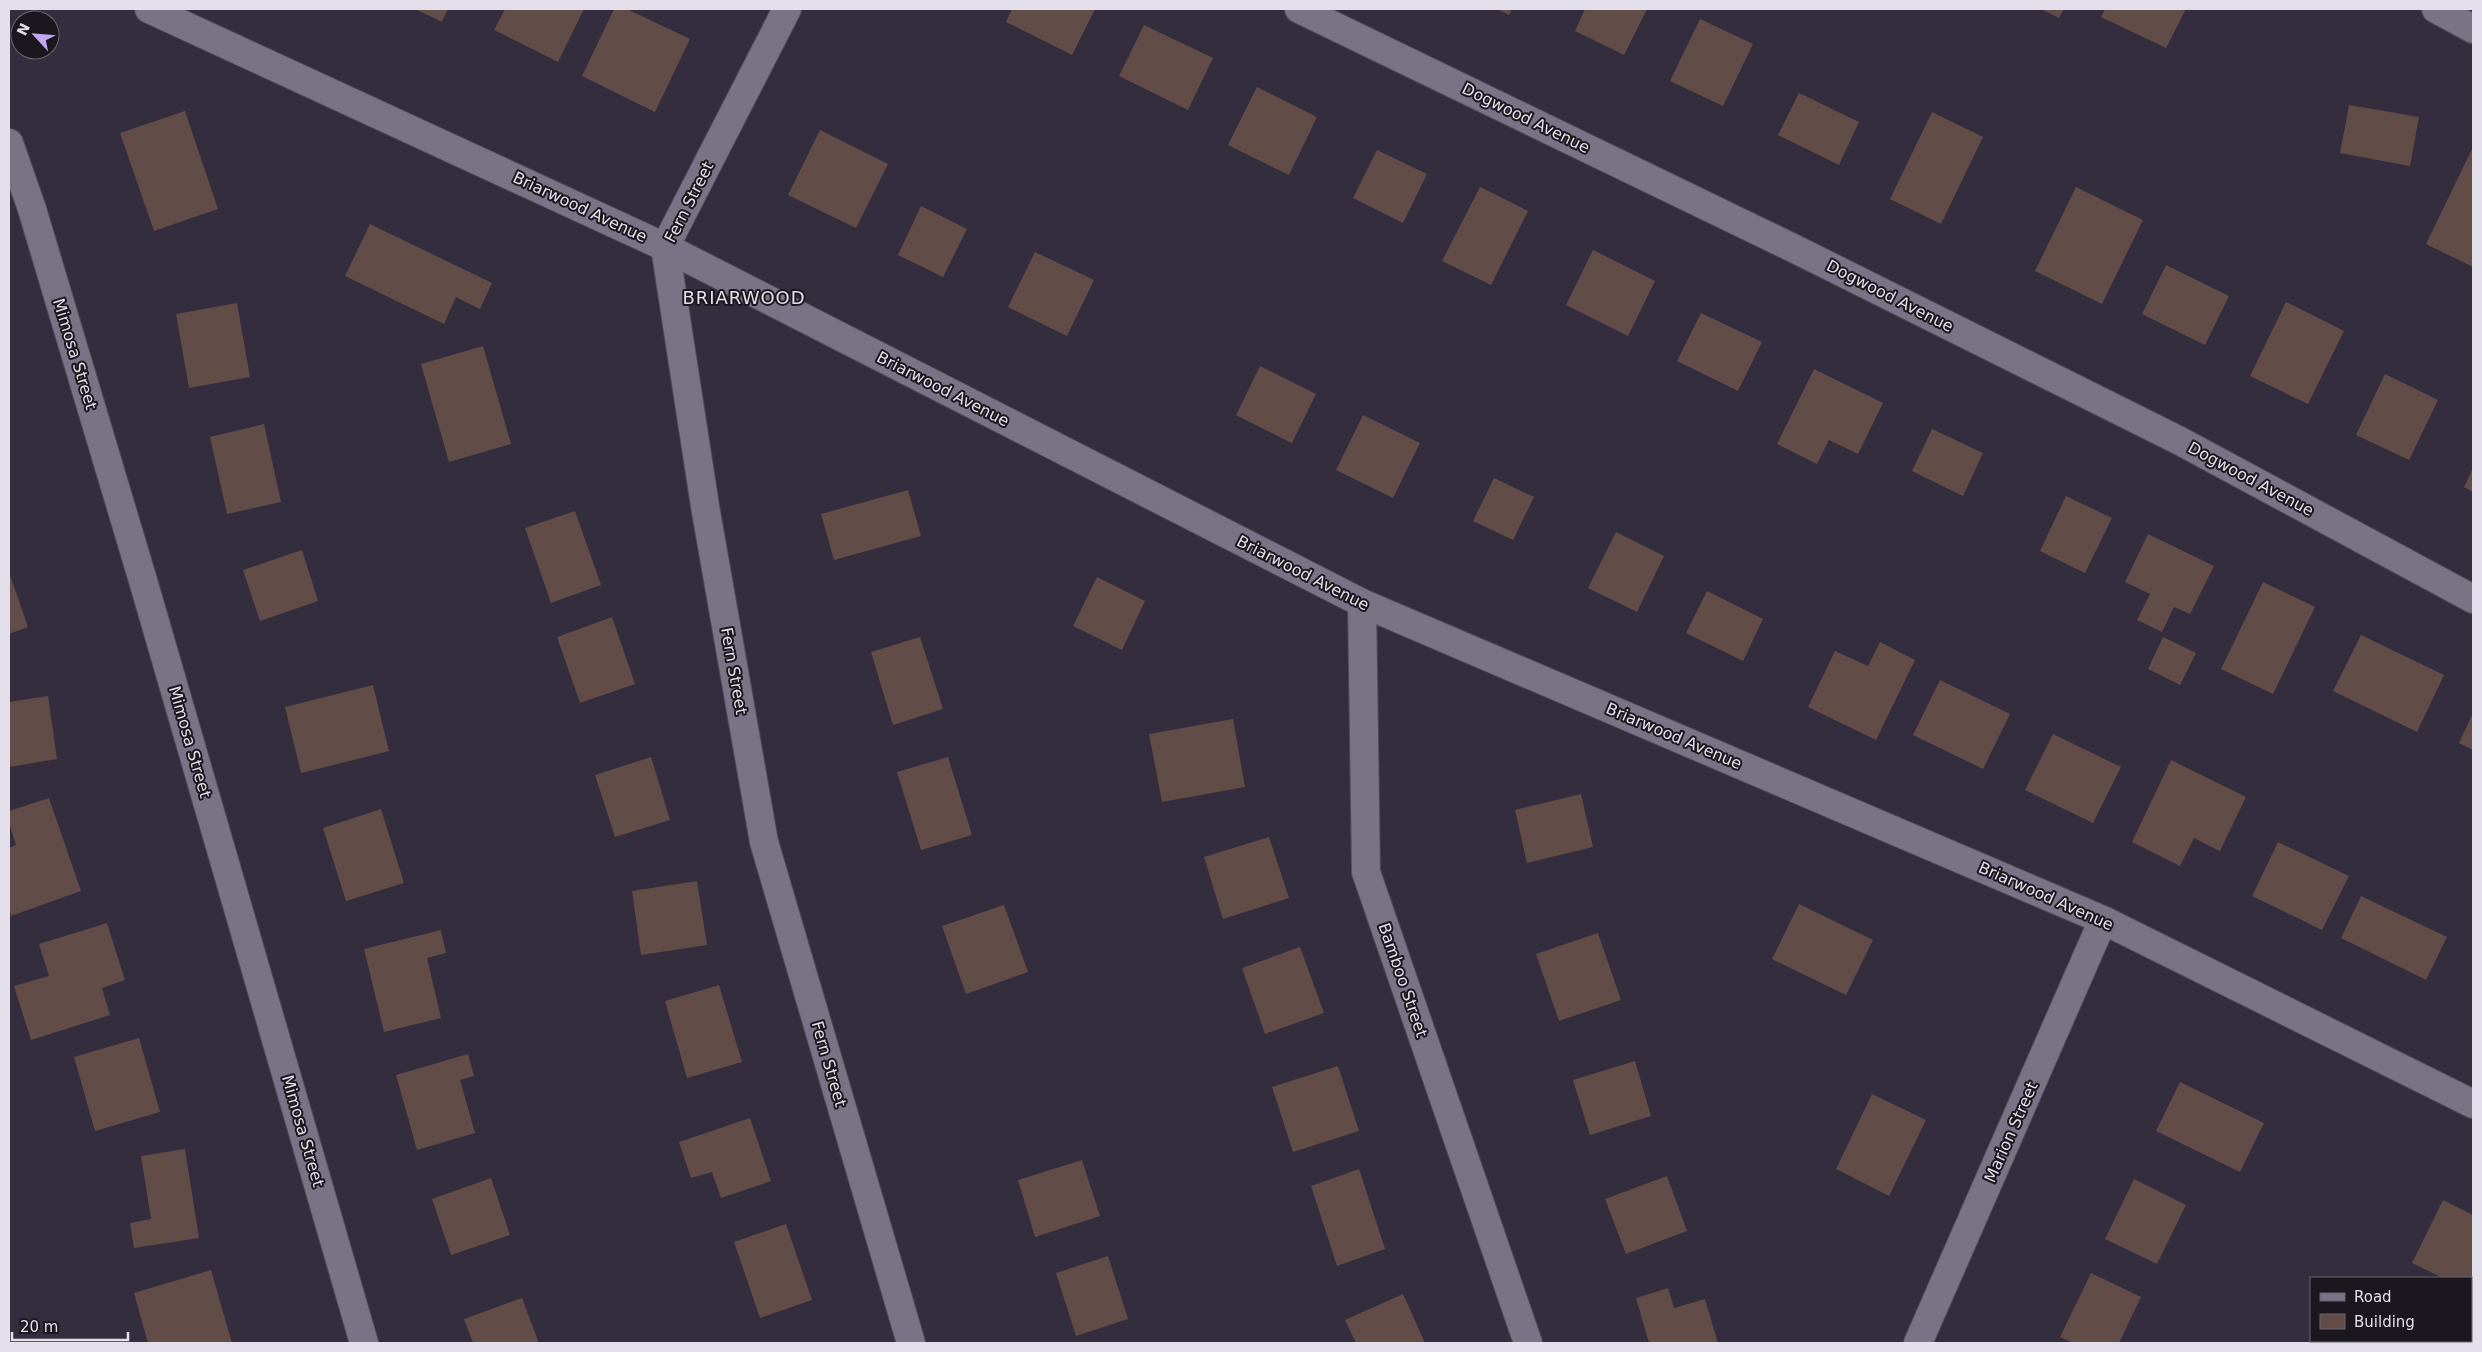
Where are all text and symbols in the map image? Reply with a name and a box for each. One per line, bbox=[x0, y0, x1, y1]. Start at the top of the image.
north arrow bbox=[10, 10, 60, 60]
text: N bbox=[14, 21, 33, 38]
street label: Dogwood Avenue bbox=[1459, 79, 1593, 157]
street label: Fern Street bbox=[660, 158, 718, 246]
street label: Briarwood Avenue bbox=[510, 168, 650, 246]
street label: Dogwood Avenue bbox=[1823, 256, 1957, 336]
district label: BRIARWOOD bbox=[682, 287, 806, 308]
street label: Mimosa Street bbox=[49, 296, 101, 412]
street label: Briarwood Avenue bbox=[874, 347, 1012, 431]
street label: Dogwood Avenue bbox=[2185, 438, 2317, 520]
street label: Briarwood Avenue bbox=[1234, 531, 1372, 615]
street label: Fern Street bbox=[717, 626, 751, 716]
street label: Mimosa Street bbox=[165, 684, 215, 800]
street label: Briarwood Avenue bbox=[1603, 699, 1745, 773]
street label: Briarwood Avenue bbox=[1976, 858, 2116, 934]
street label: Bamboo Street bbox=[1375, 920, 1431, 1040]
street label: Fern Street bbox=[808, 1019, 850, 1109]
street label: Mimosa Street bbox=[278, 1073, 328, 1189]
street label: Marion Street bbox=[1980, 1079, 2042, 1185]
legend bbox=[2310, 1277, 2472, 1342]
text: Road bbox=[2354, 1288, 2392, 1306]
scale bar bbox=[12, 1310, 129, 1342]
text: Building bbox=[2354, 1313, 2415, 1331]
text: 20 m bbox=[20, 1318, 58, 1336]

